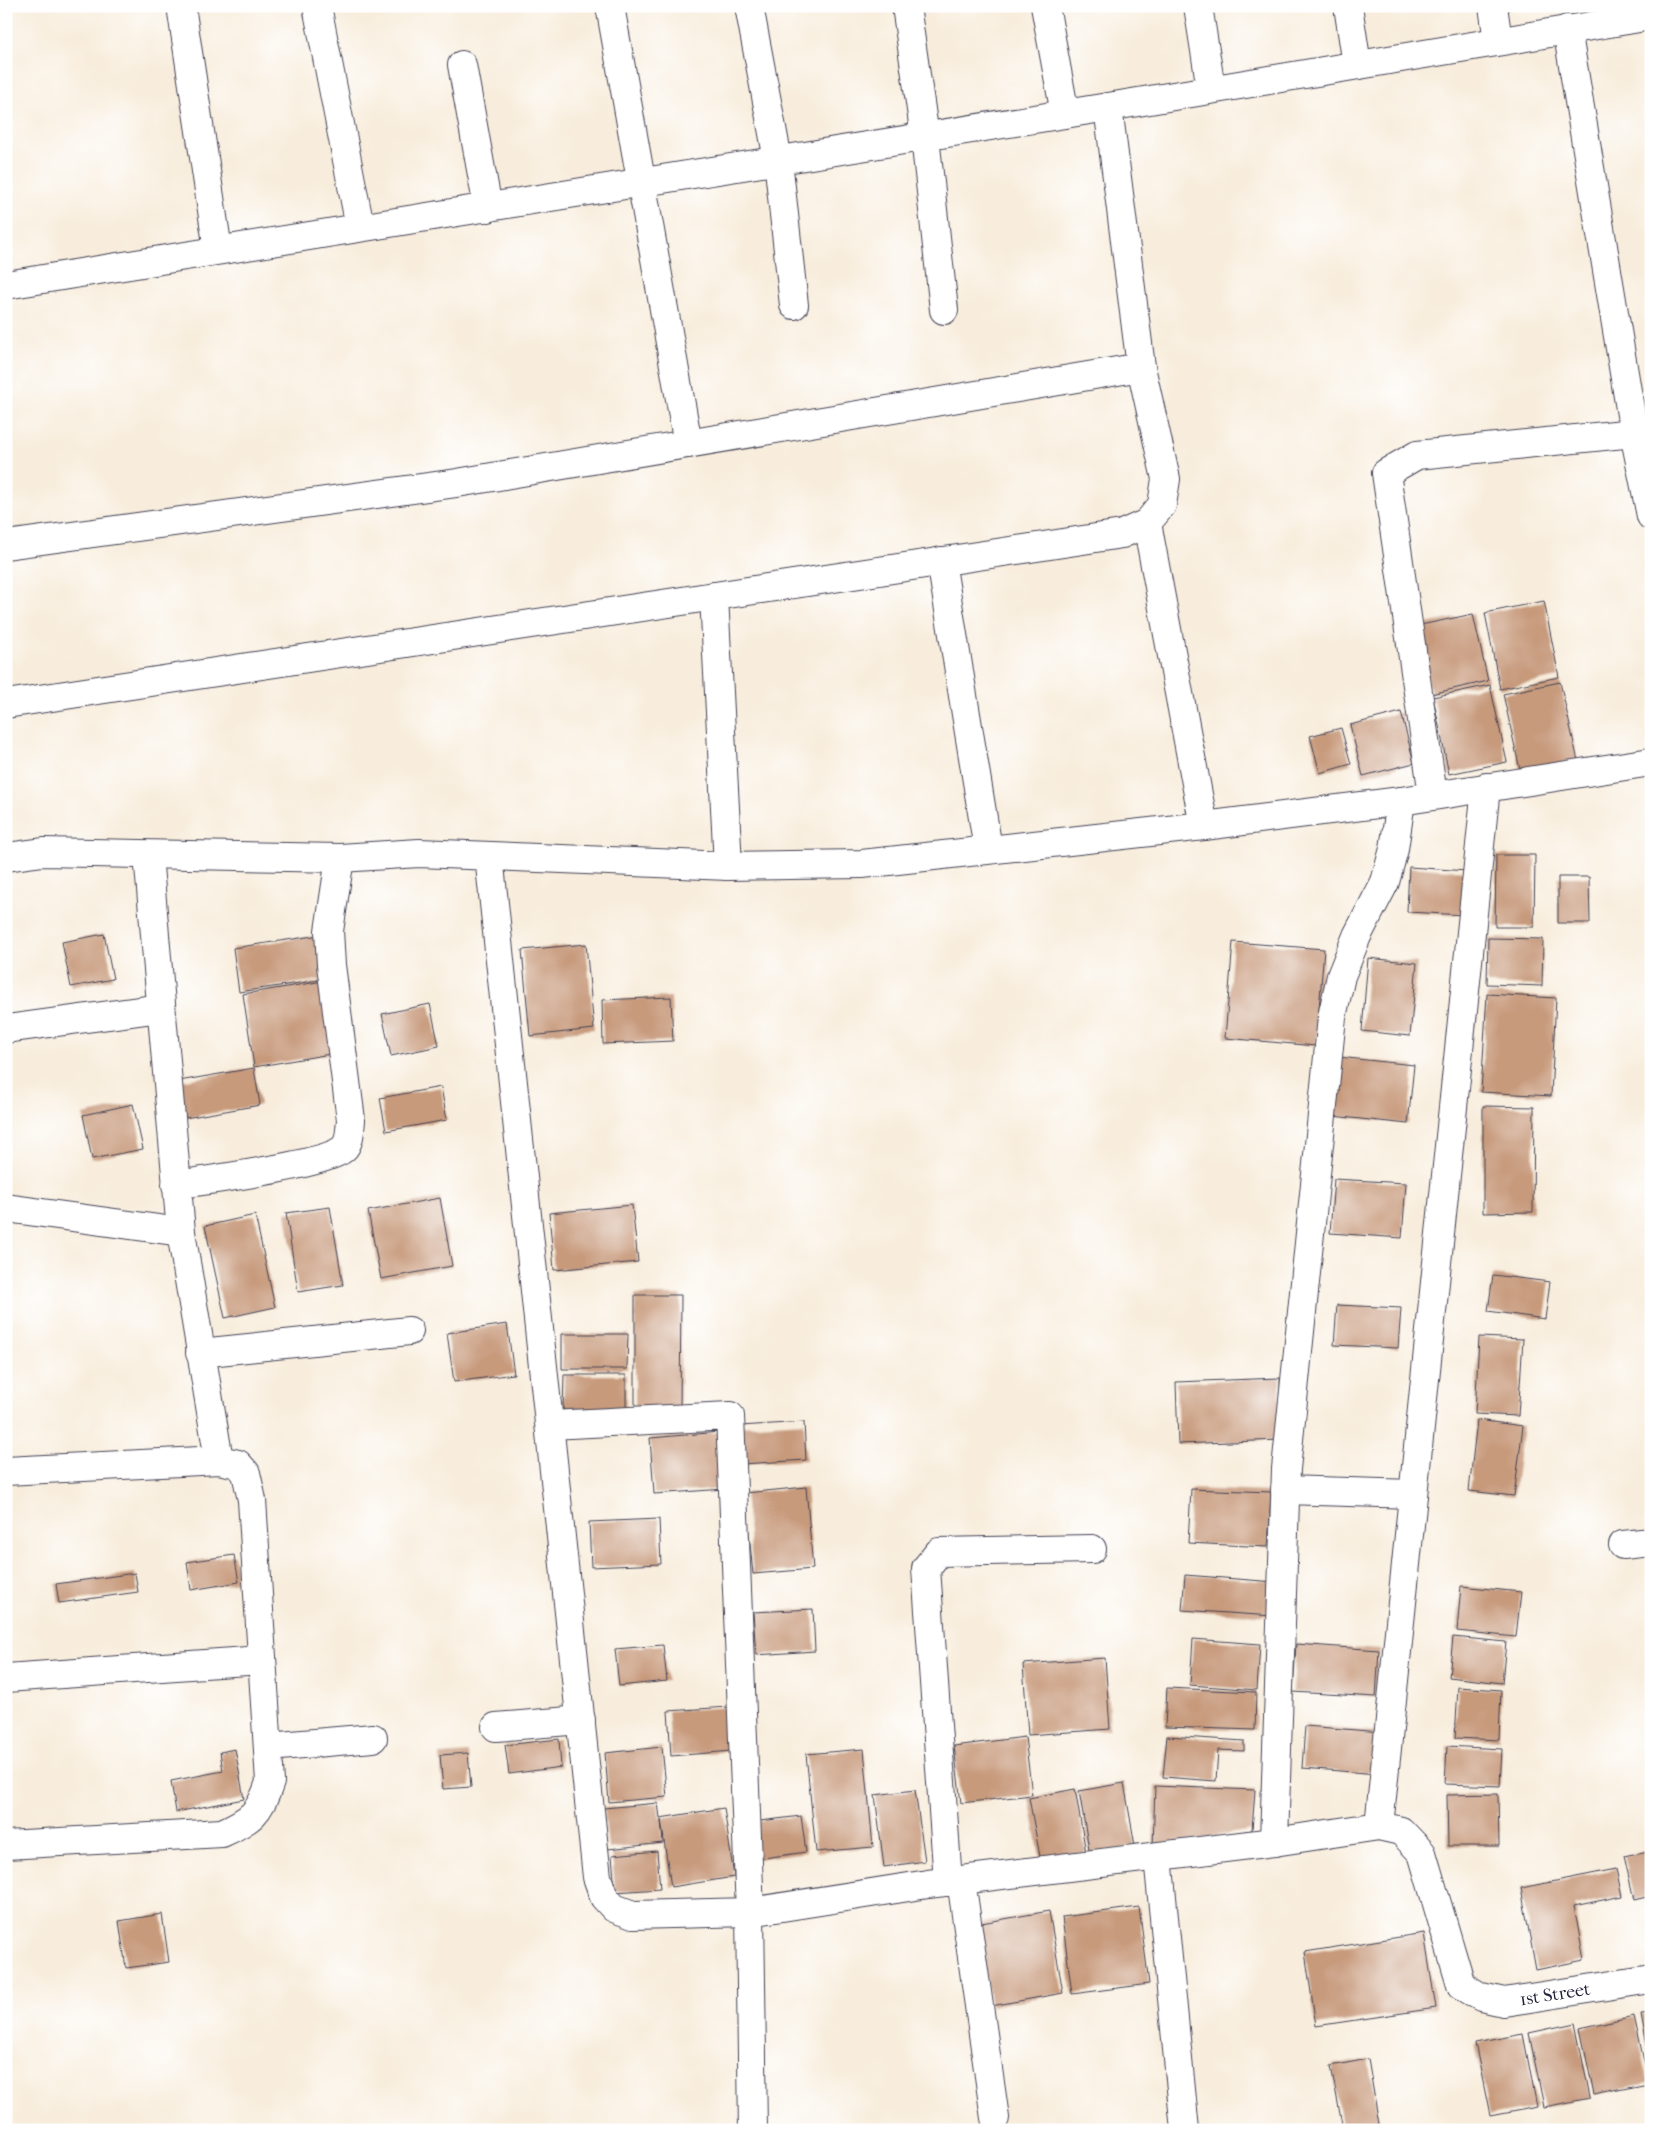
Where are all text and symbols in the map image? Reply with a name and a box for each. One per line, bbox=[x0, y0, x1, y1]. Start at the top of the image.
street label: 1st Street bbox=[1518, 1979, 1592, 2010]

